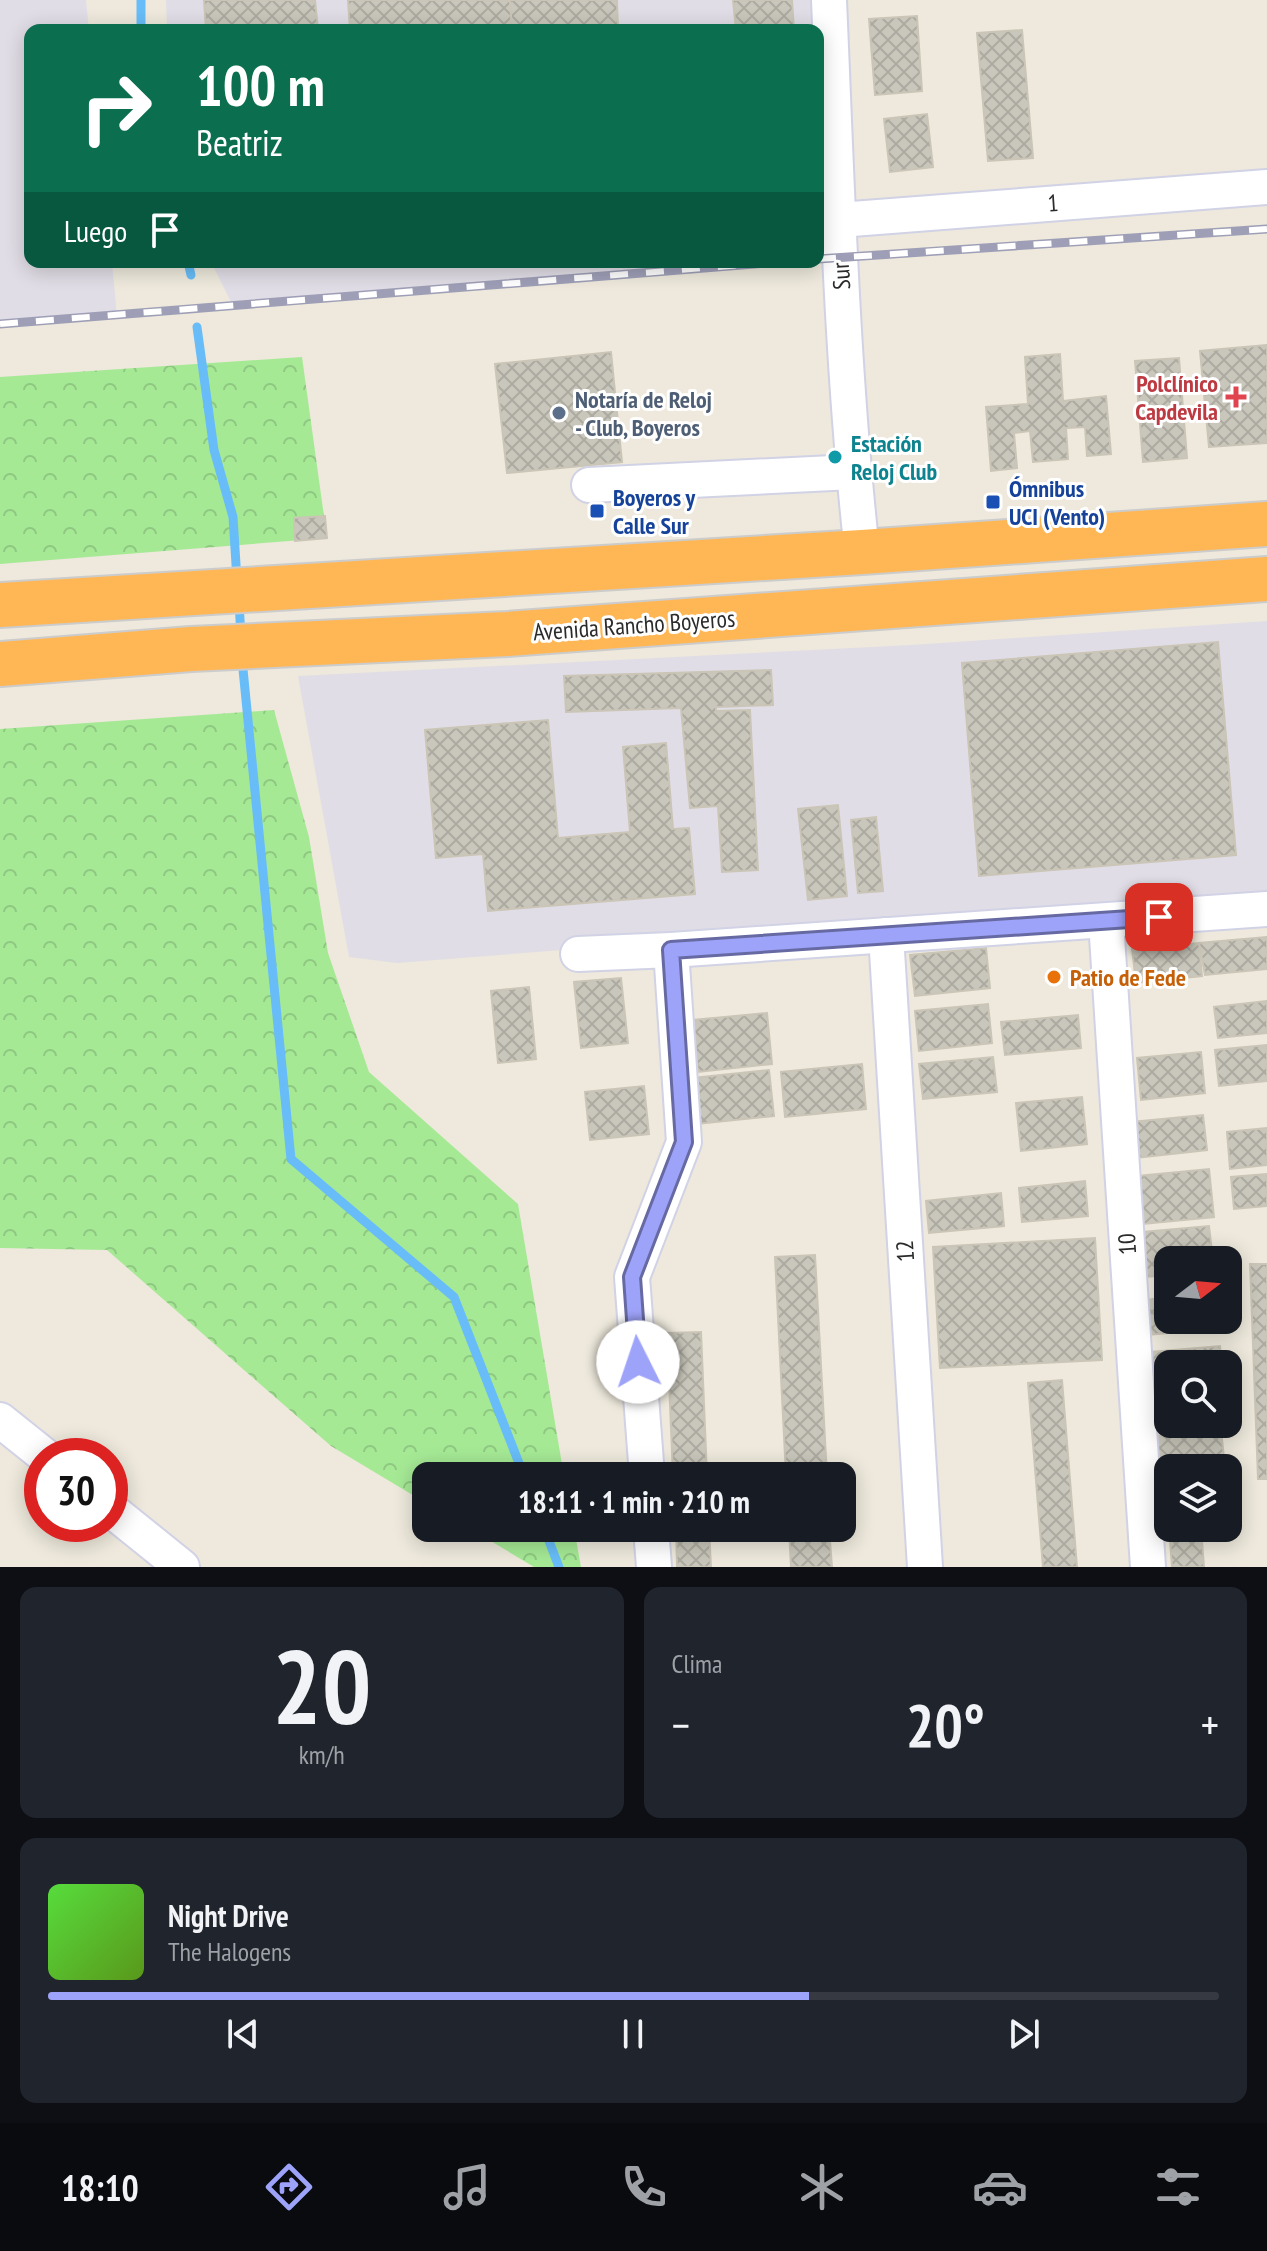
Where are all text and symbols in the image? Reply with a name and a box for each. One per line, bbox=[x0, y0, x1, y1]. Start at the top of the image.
text: 100 m bbox=[196, 49, 325, 121]
icon: right bbox=[64, 56, 168, 160]
text: Beatriz bbox=[196, 119, 283, 166]
street label: 1 bbox=[1047, 187, 1059, 219]
icon: arrive bbox=[143, 208, 187, 252]
text: Luego bbox=[64, 211, 127, 250]
street label: Sur bbox=[825, 261, 857, 290]
place label: Polclínico Capdevila bbox=[1135, 368, 1218, 427]
place label: Notaría de Reloj - Club, Boyeros bbox=[575, 384, 712, 443]
marker: Polclínico Capdevila bbox=[1225, 386, 1247, 408]
marker: Notaría de Reloj - Club, Boyeros bbox=[550, 404, 568, 422]
place label: Estación Reloj Club bbox=[851, 428, 937, 487]
marker: Estación Reloj Club bbox=[826, 448, 844, 466]
place label: Ómnibus UCI (Vento) bbox=[1009, 473, 1105, 532]
place label: Boyeros y Calle Sur bbox=[613, 482, 696, 541]
marker: Ómnibus UCI (Vento) bbox=[984, 493, 1002, 511]
marker: Boyeros y Calle Sur bbox=[588, 502, 606, 520]
street label: Avenida Rancho Boyeros bbox=[532, 602, 736, 648]
pin bbox=[1125, 883, 1193, 951]
icon: arrive bbox=[1137, 895, 1181, 939]
place label: Patio de Fede bbox=[1070, 962, 1186, 993]
marker: Patio de Fede bbox=[1045, 968, 1063, 986]
street label: 10 bbox=[1111, 1232, 1143, 1256]
street label: 12 bbox=[889, 1239, 921, 1263]
north arrow bbox=[1154, 1246, 1242, 1334]
map controls bbox=[1154, 1246, 1242, 1542]
position arrow bbox=[596, 1320, 680, 1404]
button: search bbox=[1154, 1350, 1242, 1438]
speed limit sign: 30 bbox=[24, 1438, 128, 1542]
button: layers bbox=[1154, 1454, 1242, 1542]
text: 18:11 · 1 min · 210 m bbox=[518, 1482, 750, 1521]
text: 20 bbox=[272, 1618, 371, 1753]
text: Clima bbox=[672, 1647, 722, 1680]
text: 20° bbox=[906, 1686, 985, 1764]
text: − bbox=[672, 1696, 690, 1753]
text: + bbox=[1201, 1696, 1219, 1753]
text: km/h bbox=[299, 1738, 345, 1771]
text: Night Drive bbox=[168, 1896, 289, 1935]
text: The Halogens bbox=[168, 1935, 291, 1968]
icon: previous bbox=[221, 2012, 265, 2056]
icon: pause bbox=[611, 2012, 655, 2056]
icon: next bbox=[1002, 2012, 1046, 2056]
icon: directions bbox=[261, 2159, 317, 2215]
icon: music bbox=[439, 2159, 495, 2215]
icon: phone bbox=[616, 2159, 672, 2215]
icon: climate bbox=[794, 2159, 850, 2215]
icon: car bbox=[972, 2159, 1028, 2215]
icon: filters bbox=[1150, 2159, 1206, 2215]
text: 18:10 bbox=[61, 2164, 139, 2211]

